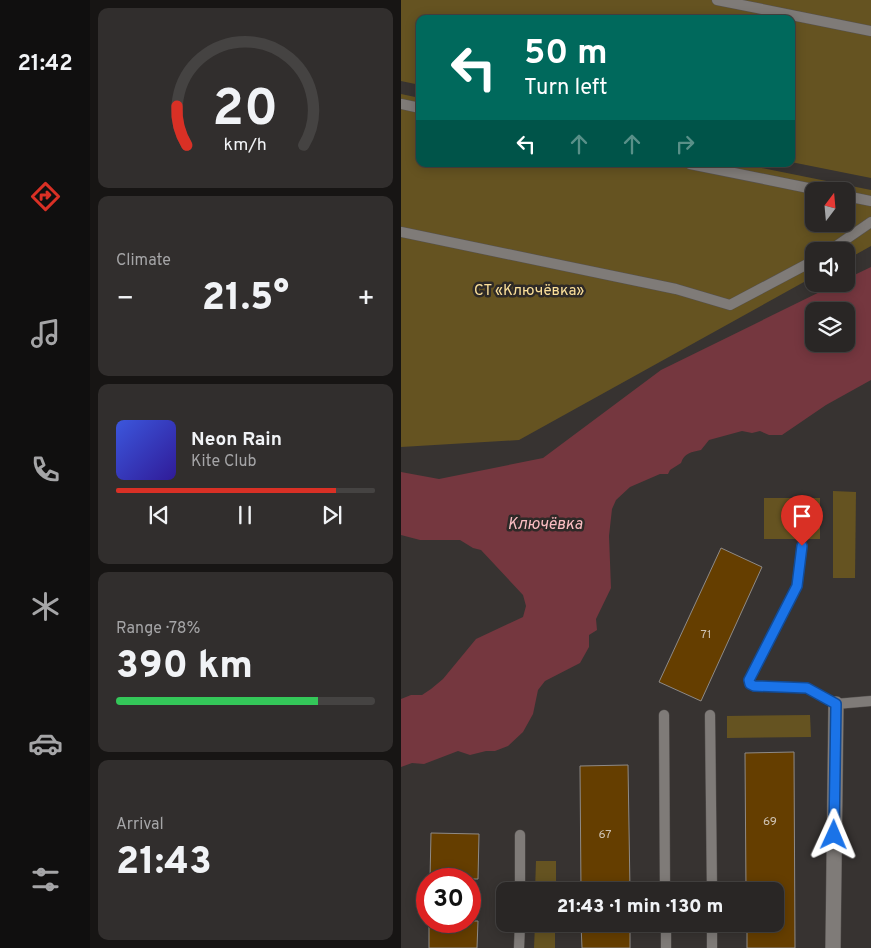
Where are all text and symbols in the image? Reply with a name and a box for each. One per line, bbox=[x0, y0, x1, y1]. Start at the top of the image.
text: 50 m bbox=[524, 32, 608, 76]
icon: left bbox=[441, 35, 506, 100]
text: 21:42 bbox=[17, 51, 73, 78]
text: Turn left bbox=[524, 75, 607, 102]
text: 20 bbox=[213, 78, 279, 144]
icon: left bbox=[512, 130, 540, 158]
icon: ahead bbox=[565, 130, 593, 158]
icon: ahead bbox=[618, 130, 646, 158]
icon: right bbox=[671, 130, 699, 158]
text: km/h bbox=[224, 134, 267, 157]
icon: directions bbox=[28, 179, 63, 214]
north arrow bbox=[805, 182, 855, 232]
map controls bbox=[805, 182, 855, 352]
button: sound bbox=[805, 242, 855, 292]
text: Climate bbox=[116, 251, 171, 271]
text: 21.5° bbox=[202, 275, 289, 324]
text: − bbox=[116, 282, 134, 318]
text: + bbox=[357, 282, 375, 318]
park label: СТ «Ключёвка» bbox=[474, 282, 584, 301]
button: layers bbox=[805, 302, 855, 352]
icon: music bbox=[28, 316, 63, 351]
text: Neon Rain bbox=[191, 428, 282, 452]
icon: phone bbox=[28, 452, 63, 487]
text: Kite Club bbox=[191, 452, 256, 472]
pin bbox=[781, 495, 823, 546]
icon: previous bbox=[145, 501, 173, 529]
icon: pause bbox=[231, 501, 259, 529]
icon: next bbox=[318, 501, 346, 529]
icon: arrive bbox=[788, 502, 816, 530]
water label: Ключёвка bbox=[508, 515, 583, 535]
icon: climate bbox=[28, 589, 63, 624]
text: Range · 78% bbox=[116, 619, 200, 639]
house number: 71 bbox=[701, 627, 711, 643]
text: 390 km bbox=[116, 643, 253, 692]
icon: car bbox=[28, 726, 63, 761]
position arrow bbox=[807, 808, 859, 860]
house number: 69 bbox=[763, 814, 777, 830]
text: Arrival bbox=[116, 815, 164, 835]
house number: 67 bbox=[598, 827, 612, 843]
text: 21:43 bbox=[116, 839, 212, 888]
icon: filters bbox=[28, 862, 63, 897]
speed limit sign: 30 bbox=[416, 868, 481, 933]
text: 21:43 · 1 min · 130 m bbox=[557, 895, 723, 919]

